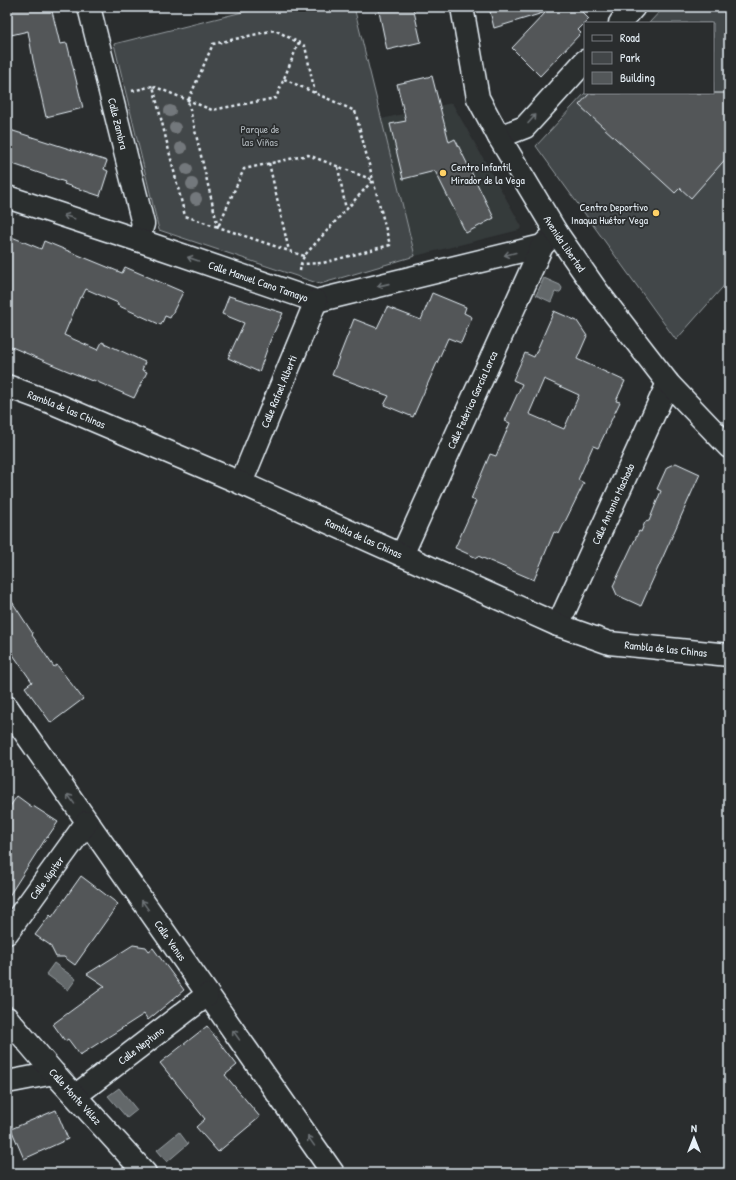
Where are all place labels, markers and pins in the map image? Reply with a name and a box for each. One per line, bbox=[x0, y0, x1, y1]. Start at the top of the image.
place label: Centro Infantil Mirador de la Vega bbox=[451, 160, 525, 187]
marker: Centro Infantil Mirador de la Vega bbox=[438, 168, 448, 178]
place label: Centro Deportivo Inaqua Huétor Vega bbox=[571, 200, 649, 227]
marker: Centro Deportivo Inaqua Huétor Vega bbox=[651, 208, 661, 218]

